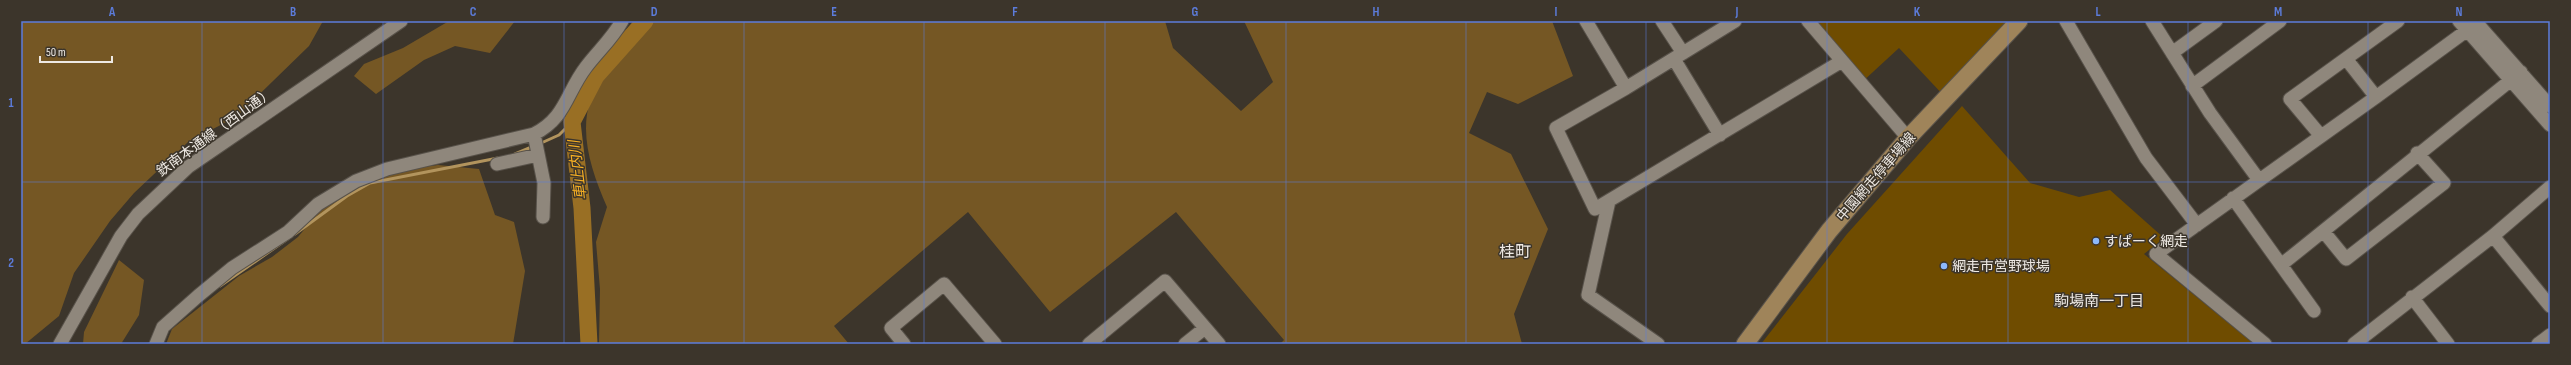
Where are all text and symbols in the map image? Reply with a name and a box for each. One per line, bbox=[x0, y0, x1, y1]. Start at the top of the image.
text: A bbox=[108, 4, 116, 20]
text: B bbox=[290, 4, 296, 20]
text: C bbox=[470, 4, 477, 20]
text: D bbox=[651, 4, 658, 20]
text: E bbox=[831, 4, 837, 20]
text: F bbox=[1012, 4, 1018, 20]
text: G bbox=[1192, 4, 1199, 20]
text: H bbox=[1373, 4, 1380, 20]
text: I bbox=[1555, 4, 1558, 20]
text: J bbox=[1735, 4, 1739, 20]
text: K bbox=[1914, 4, 1921, 20]
text: L bbox=[2095, 4, 2101, 20]
text: M bbox=[2274, 4, 2282, 20]
text: N bbox=[2456, 4, 2463, 20]
scale bar bbox=[40, 38, 112, 64]
text: 50 m bbox=[46, 45, 66, 60]
street label: 鉄南本通線（西山通） bbox=[153, 84, 277, 180]
text: 1 bbox=[8, 95, 14, 111]
street label: 中園網走停車場線 bbox=[1833, 129, 1919, 225]
water label: 車止内川 bbox=[565, 137, 591, 201]
place label: すぱーく網走 bbox=[2104, 233, 2188, 250]
marker: すぱーく網走 bbox=[2091, 236, 2101, 246]
district label: 桂町 bbox=[1499, 243, 1531, 262]
text: 2 bbox=[8, 255, 14, 271]
place label: 網走市営野球場 bbox=[1952, 258, 2050, 275]
marker: 網走市営野球場 bbox=[1939, 261, 1949, 271]
district label: 駒場南一丁目 bbox=[2054, 292, 2144, 311]

